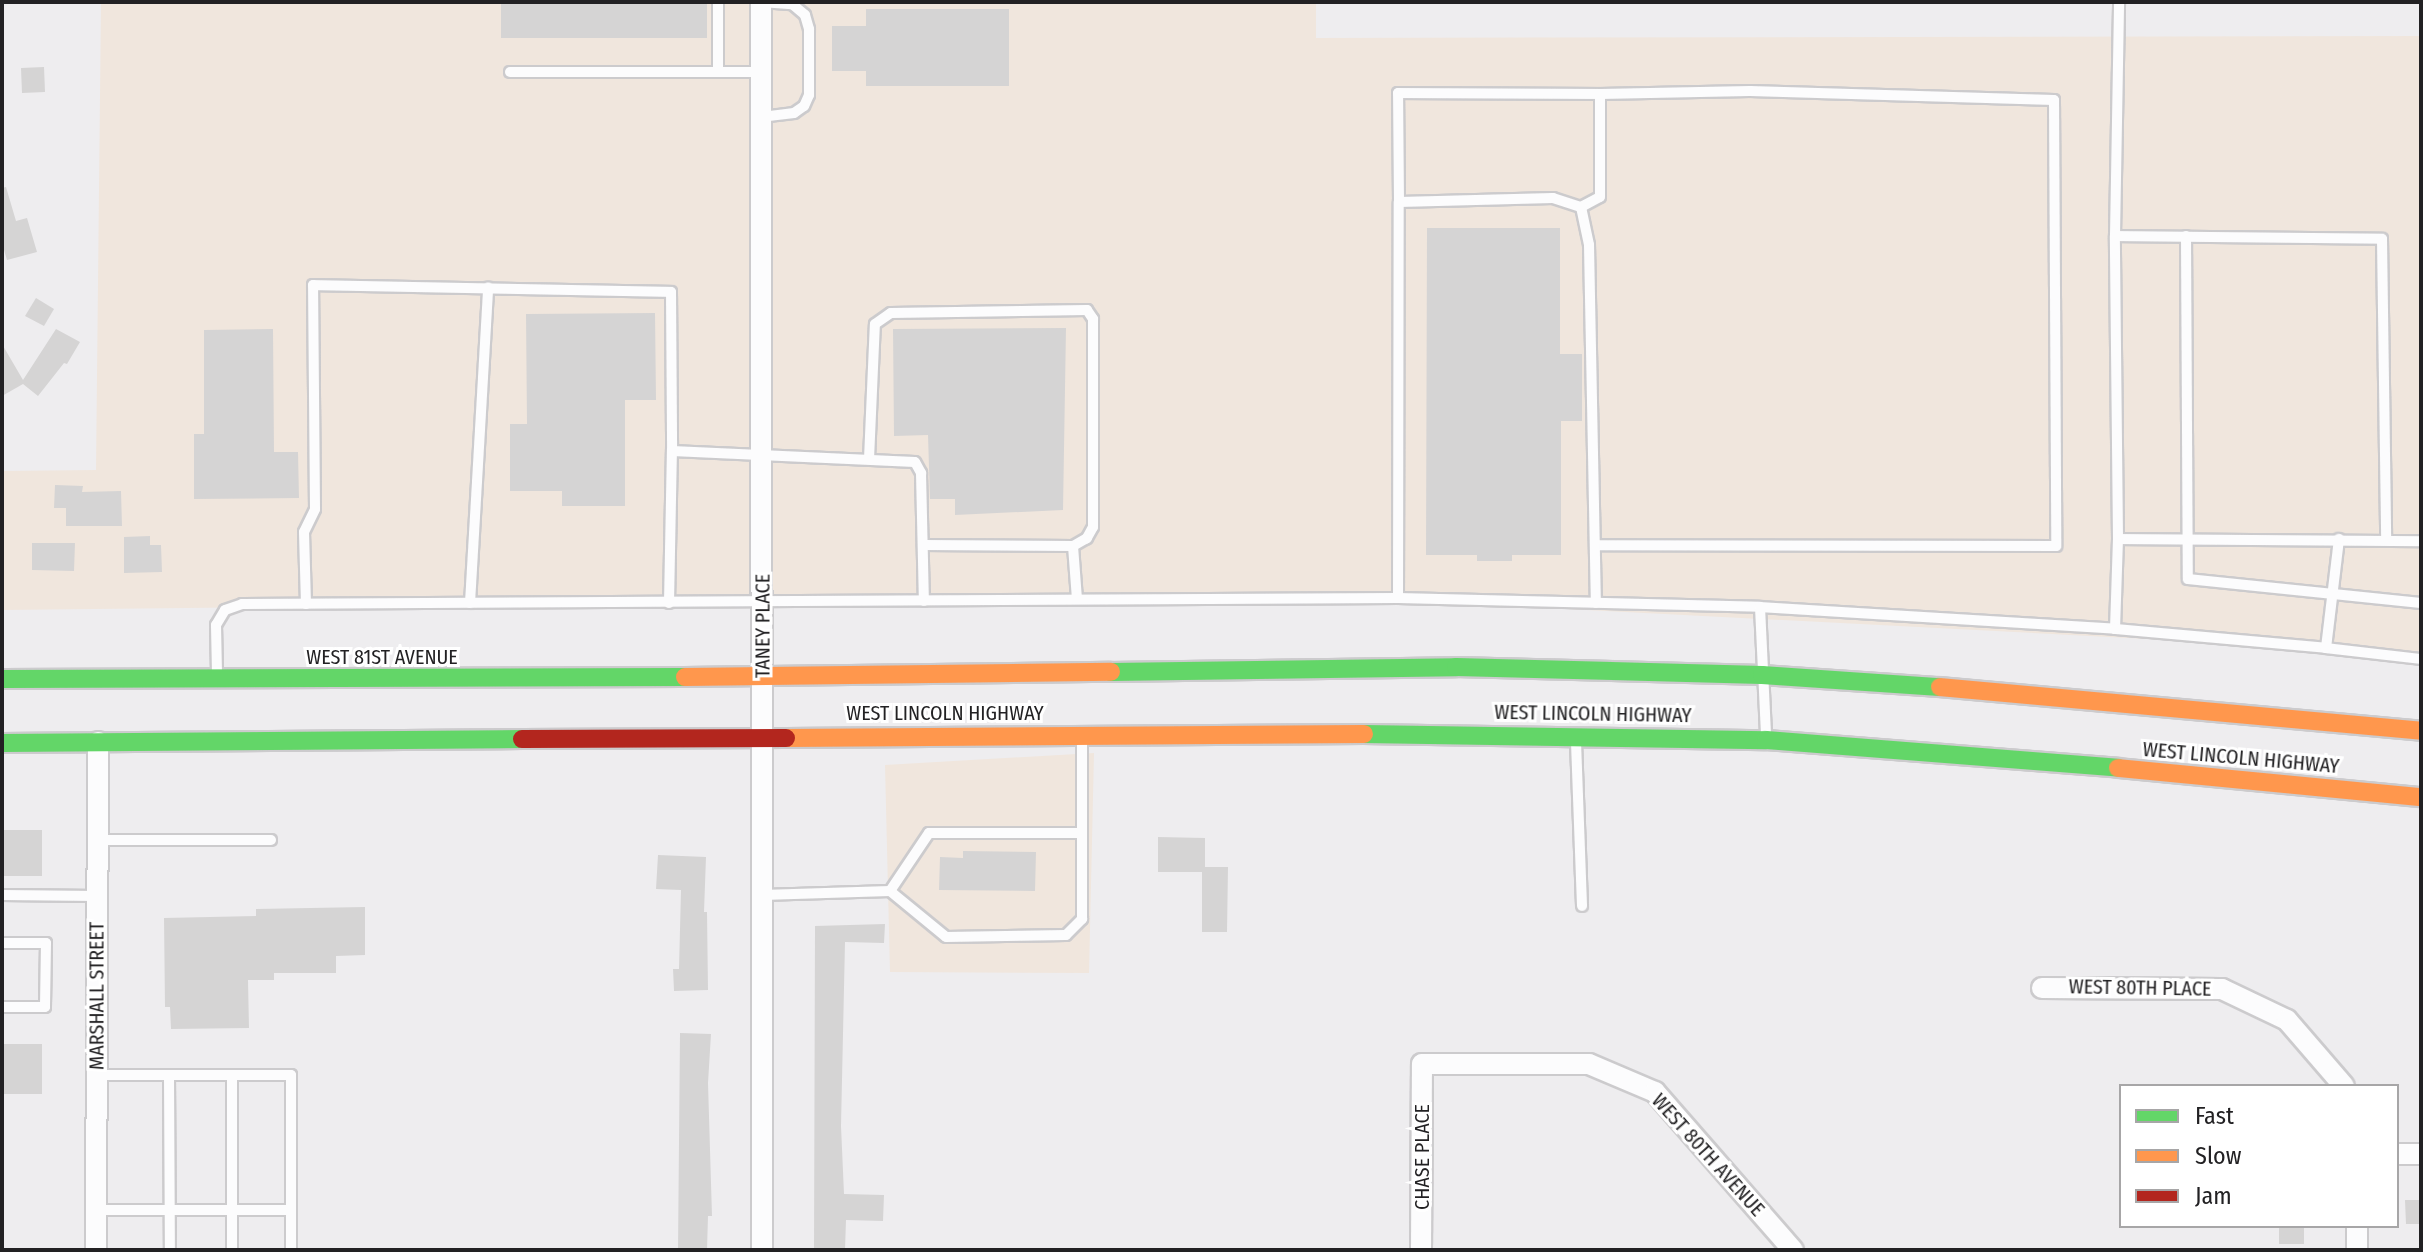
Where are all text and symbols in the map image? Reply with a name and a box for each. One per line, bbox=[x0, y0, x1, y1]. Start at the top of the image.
street label: TANEY PLACE bbox=[751, 574, 775, 678]
street label: WEST 81ST AVENUE bbox=[306, 645, 458, 669]
street label: WEST LINCOLN HIGHWAY bbox=[1494, 700, 1692, 728]
street label: WEST LINCOLN HIGHWAY bbox=[846, 701, 1044, 725]
street label: WEST LINCOLN HIGHWAY bbox=[2142, 737, 2340, 779]
street label: MARSHALL STREET bbox=[85, 922, 109, 1070]
street label: WEST 80TH PLACE bbox=[2068, 975, 2212, 1001]
legend bbox=[2119, 1084, 2399, 1228]
street label: WEST 80TH AVENUE bbox=[1647, 1089, 1769, 1221]
text: Fast bbox=[2195, 1102, 2234, 1130]
street label: CHASE PLACE bbox=[1410, 1104, 1434, 1210]
text: Slow bbox=[2195, 1142, 2241, 1170]
text: Jam bbox=[2195, 1182, 2232, 1210]

